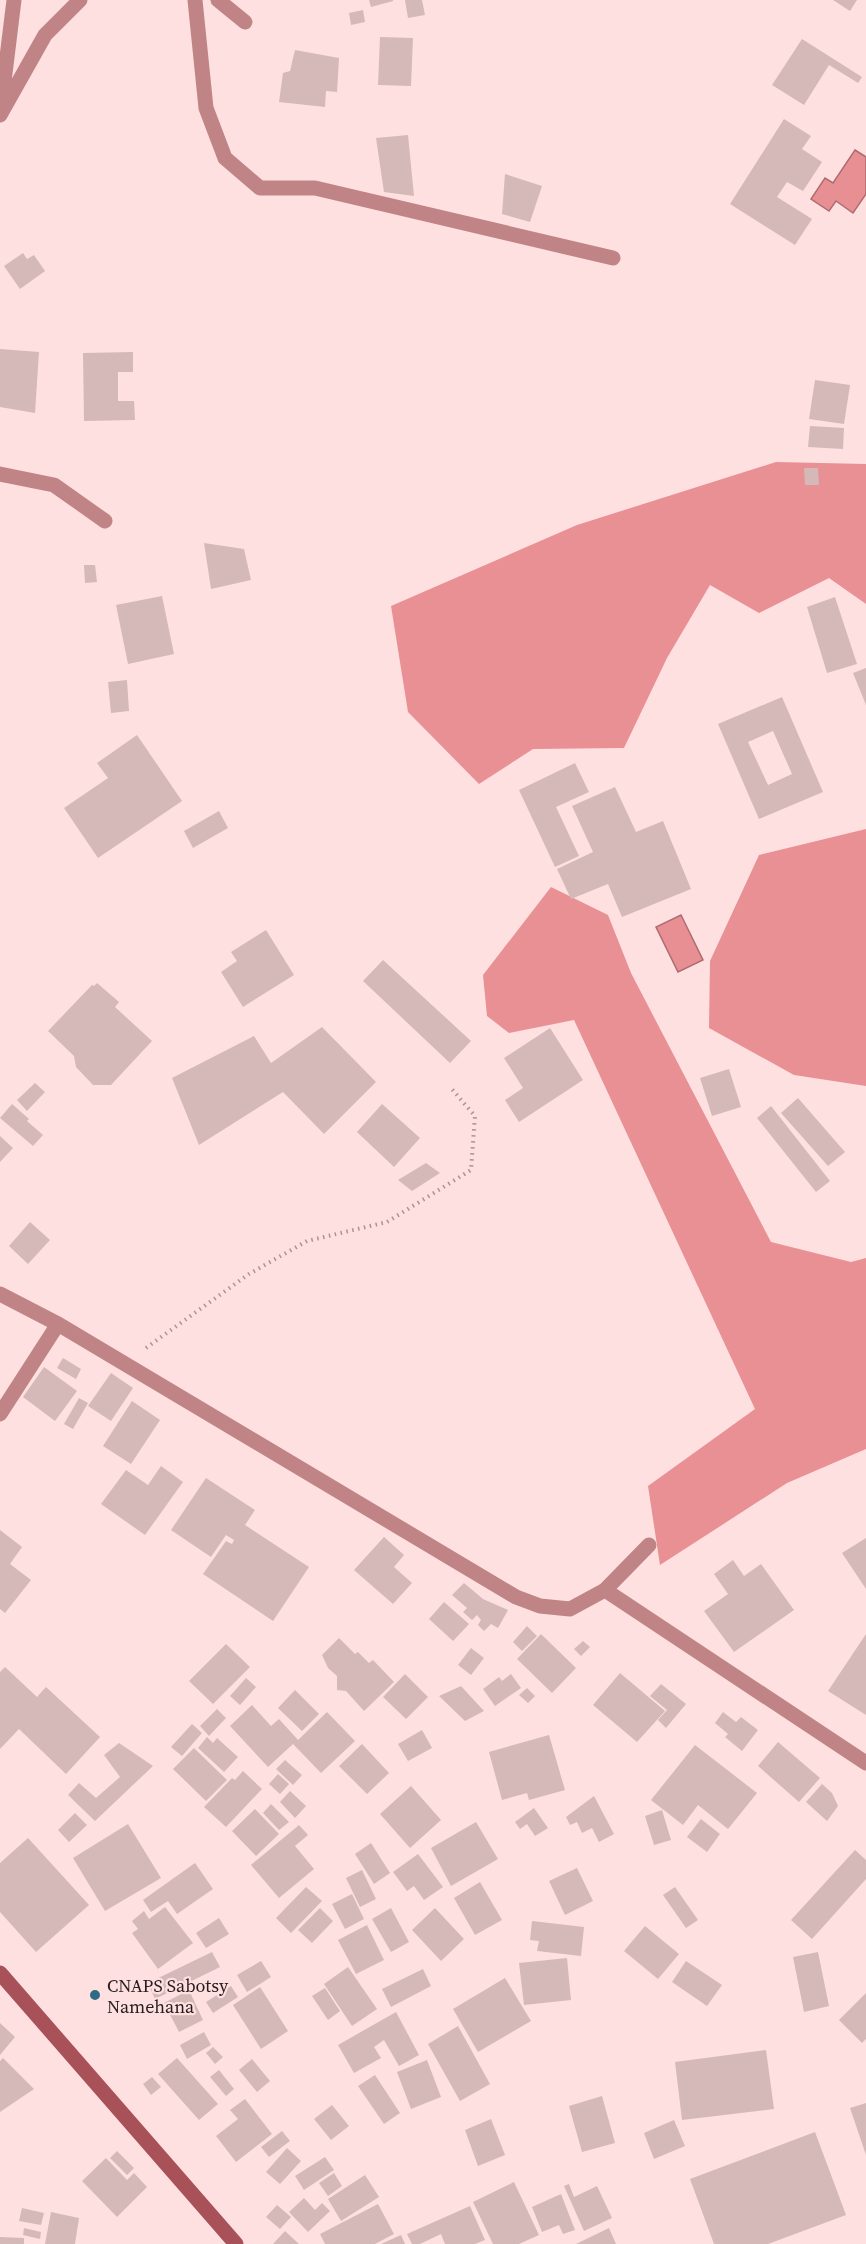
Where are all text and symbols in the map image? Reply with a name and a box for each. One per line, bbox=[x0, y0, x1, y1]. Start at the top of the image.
place label: CNAPS Sabotsy Namehana bbox=[107, 1973, 229, 2019]
marker: CNAPS Sabotsy Namehana bbox=[88, 1988, 102, 2002]

